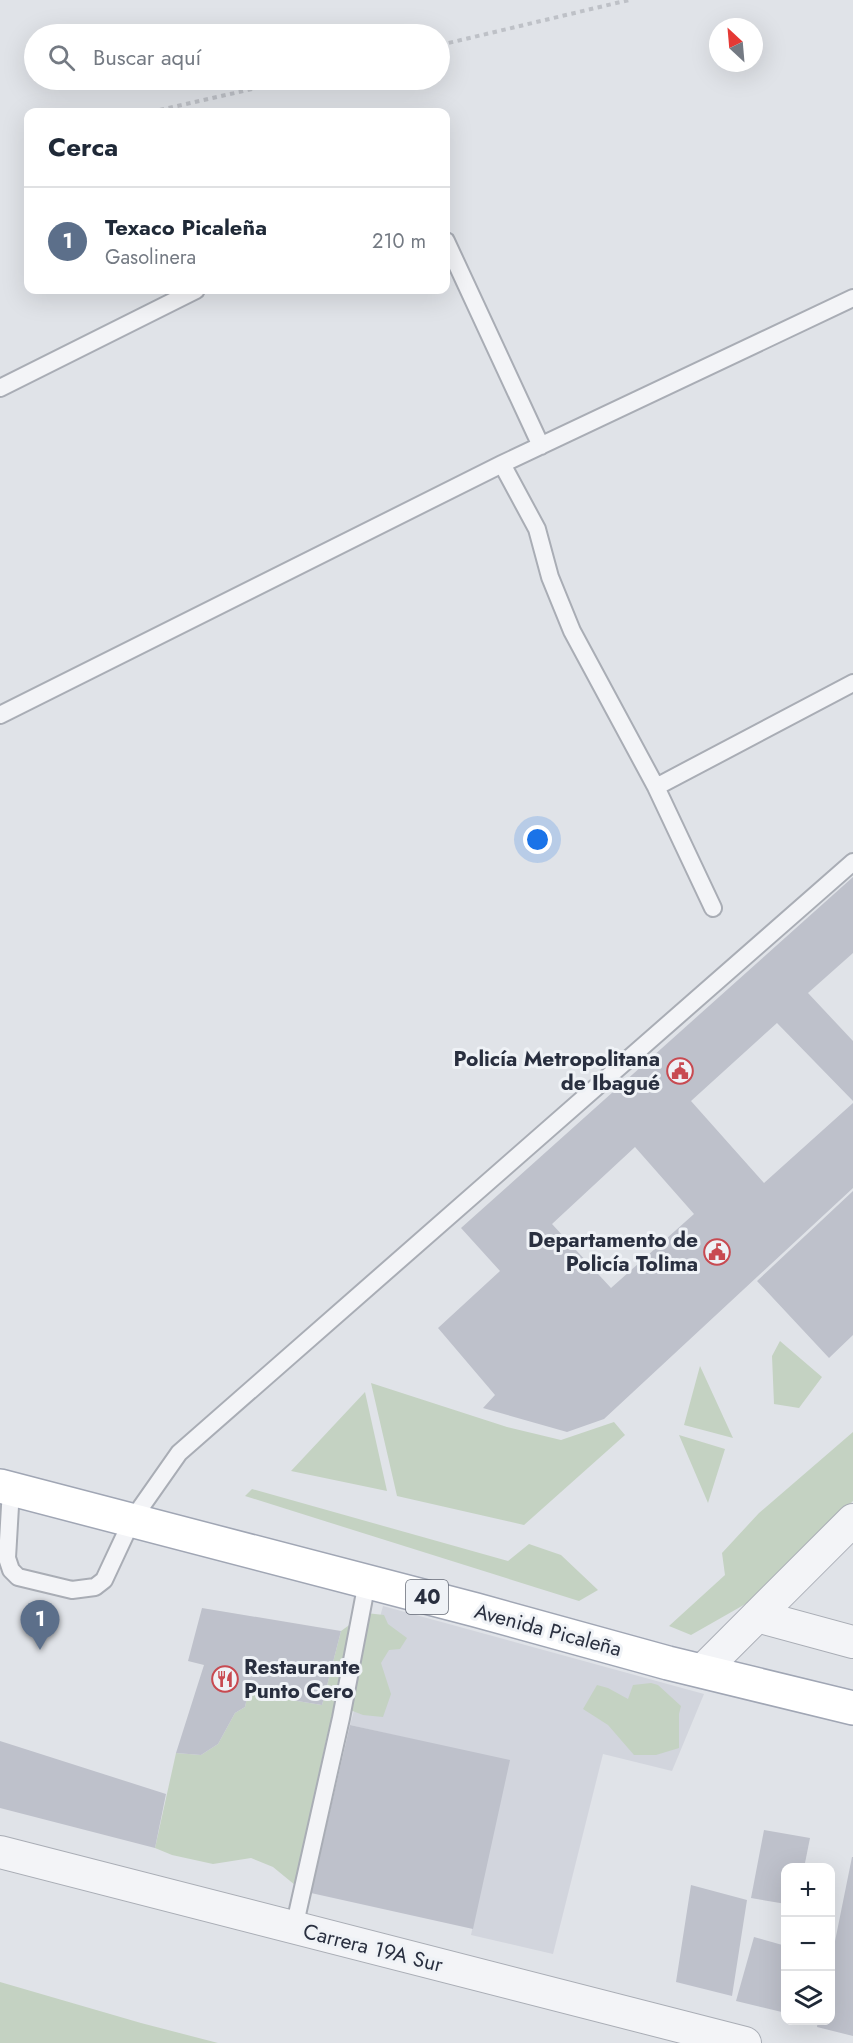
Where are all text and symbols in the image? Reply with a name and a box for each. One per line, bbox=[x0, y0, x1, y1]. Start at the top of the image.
north arrow bbox=[709, 18, 763, 72]
search box bbox=[24, 24, 450, 90]
icon: search bbox=[45, 41, 78, 74]
text: Buscar aquí bbox=[93, 41, 201, 73]
text: Cerca bbox=[48, 128, 118, 166]
text: Texaco Picaleña bbox=[105, 211, 267, 243]
text: 1 bbox=[62, 227, 73, 256]
text: 210 m bbox=[372, 227, 426, 256]
text: Gasolinera bbox=[105, 243, 196, 272]
your location bbox=[523, 825, 552, 854]
place label: Policía Metropolitana de Ibagué bbox=[454, 1044, 660, 1098]
public building icon: Policía Metropolitana de Ibagué bbox=[665, 1056, 695, 1086]
place label: Departamento de Policía Tolima bbox=[528, 1225, 698, 1279]
public building icon: Departamento de Policía Tolima bbox=[702, 1237, 732, 1267]
road number: 40 bbox=[406, 1580, 448, 1614]
street label: Avenida Picaleña bbox=[471, 1596, 625, 1664]
pin: 1 bbox=[20, 1600, 60, 1650]
place label: Restaurante Punto Cero bbox=[244, 1652, 360, 1706]
restaurant icon: Restaurante Punto Cero bbox=[210, 1664, 240, 1694]
map controls bbox=[781, 1863, 835, 2025]
button: + bbox=[781, 1863, 835, 1917]
street label: Carrera 19A Sur bbox=[300, 1916, 447, 1980]
button: − bbox=[781, 1917, 835, 1971]
button: layers bbox=[781, 1971, 835, 2025]

